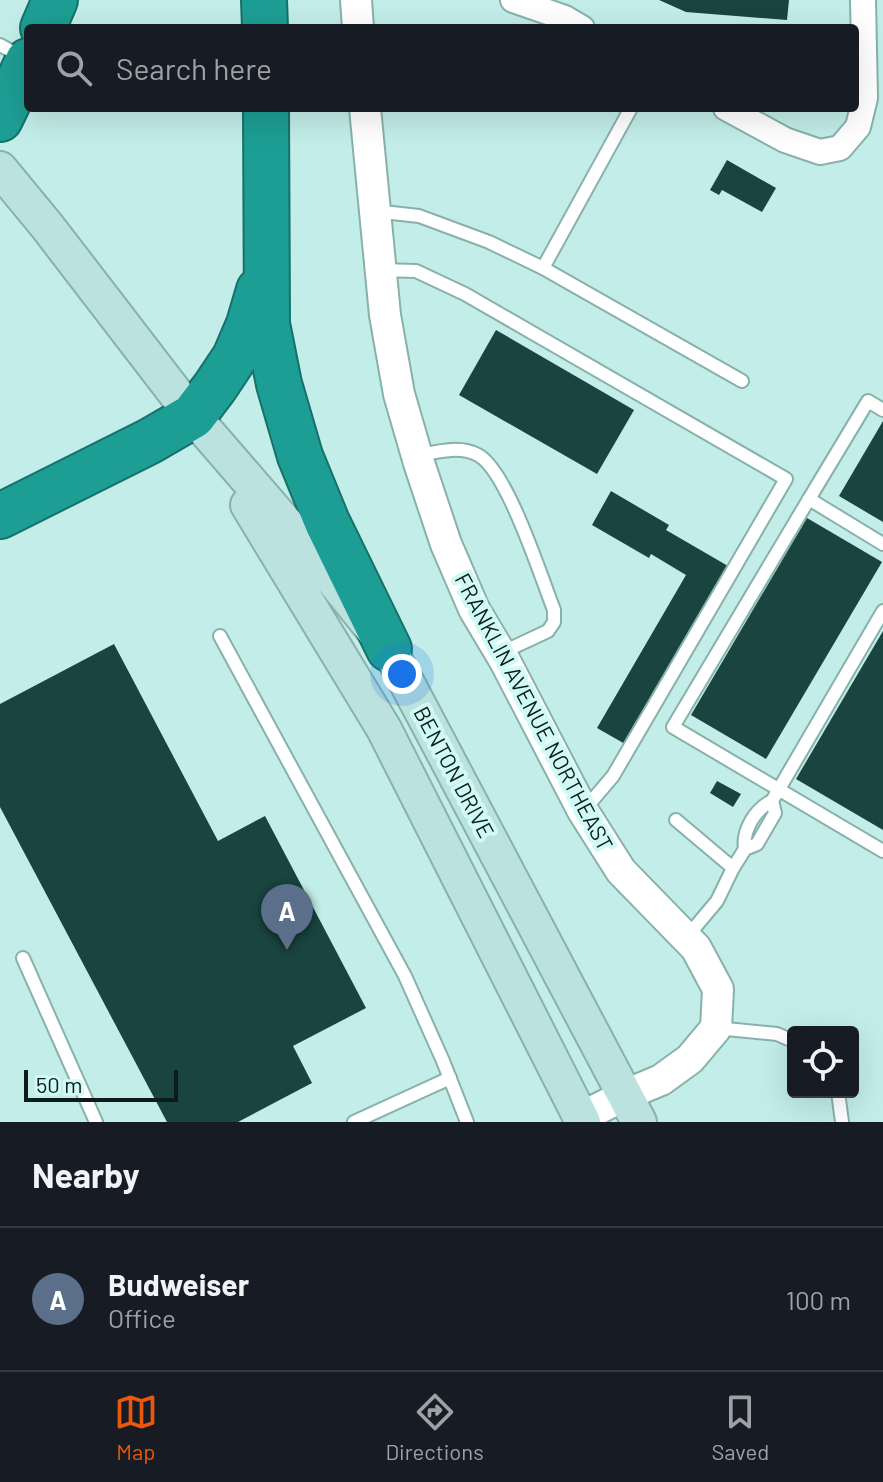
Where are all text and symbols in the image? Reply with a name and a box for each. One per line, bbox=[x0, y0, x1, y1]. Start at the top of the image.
search box bbox=[24, 24, 859, 112]
icon: search bbox=[52, 46, 96, 90]
text: Search here bbox=[116, 50, 272, 86]
street label: FRANKLIN AVENUE NORTHEAST bbox=[450, 568, 619, 855]
your location bbox=[382, 654, 422, 694]
street label: BENTON DRIVE bbox=[409, 701, 500, 842]
pin: A bbox=[261, 884, 313, 950]
map controls bbox=[787, 1026, 859, 1098]
button: locate bbox=[787, 1026, 859, 1098]
scale bar bbox=[24, 1066, 178, 1102]
text: 50 m bbox=[36, 1071, 82, 1097]
text: Nearby bbox=[32, 1154, 140, 1195]
text: Budweiser bbox=[108, 1266, 249, 1302]
text: A bbox=[49, 1284, 67, 1315]
text: 100 m bbox=[786, 1284, 851, 1315]
text: Office bbox=[108, 1302, 176, 1333]
tab: Map bbox=[114, 1390, 158, 1464]
tab: Directions bbox=[385, 1390, 484, 1464]
tab: Saved bbox=[711, 1390, 769, 1464]

